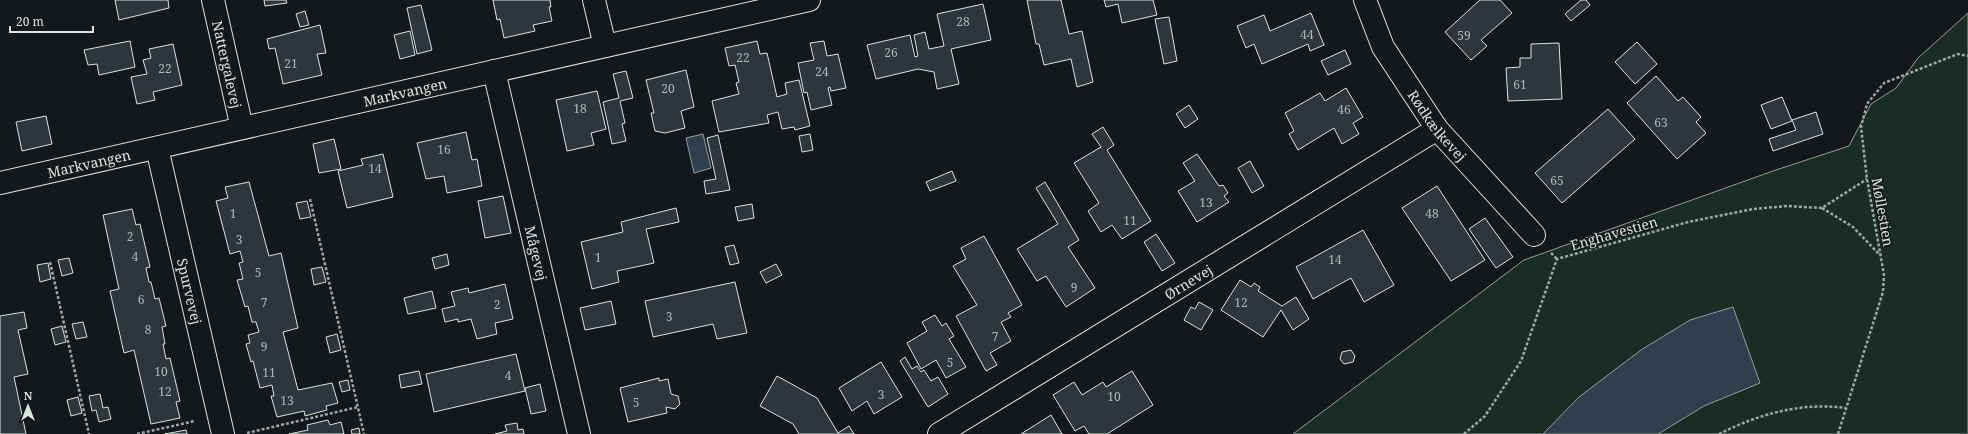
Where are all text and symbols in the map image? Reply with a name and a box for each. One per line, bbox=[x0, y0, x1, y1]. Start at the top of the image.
scale bar bbox=[10, 8, 93, 34]
text: 20 m bbox=[16, 13, 44, 30]
house number: 28 bbox=[956, 13, 970, 30]
street label: Nattergalevej bbox=[208, 19, 247, 110]
house number: 44 bbox=[1300, 26, 1314, 43]
house number: 59 bbox=[1457, 27, 1471, 44]
house number: 26 bbox=[884, 44, 898, 61]
house number: 22 bbox=[736, 49, 750, 66]
house number: 21 bbox=[284, 55, 298, 72]
house number: 22 bbox=[158, 60, 172, 77]
house number: 24 bbox=[815, 63, 829, 80]
street label: Markvangen bbox=[361, 73, 448, 110]
house number: 61 bbox=[1513, 76, 1527, 93]
house number: 20 bbox=[661, 80, 675, 97]
street label: Rødkælkevej bbox=[1404, 86, 1471, 165]
house number: 18 bbox=[573, 100, 587, 117]
house number: 46 bbox=[1337, 101, 1351, 118]
house number: 63 bbox=[1654, 114, 1668, 131]
house number: 16 bbox=[437, 141, 451, 158]
street label: Markvangen bbox=[45, 144, 132, 182]
house number: 14 bbox=[368, 160, 382, 177]
house number: 65 bbox=[1550, 172, 1564, 189]
street label: Møllestien bbox=[1868, 176, 1898, 248]
house number: 13 bbox=[1199, 194, 1213, 211]
house number: 1 bbox=[230, 205, 236, 222]
house number: 48 bbox=[1425, 205, 1439, 222]
street label: Enghavestien bbox=[1568, 211, 1660, 255]
house number: 11 bbox=[1123, 212, 1137, 229]
street label: Mågevej bbox=[521, 224, 552, 282]
house number: 2 bbox=[127, 228, 133, 245]
house number: 3 bbox=[236, 231, 243, 248]
house number: 4 bbox=[132, 248, 139, 265]
house number: 1 bbox=[595, 249, 601, 266]
house number: 14 bbox=[1328, 251, 1342, 268]
street label: Spurvevej bbox=[173, 256, 207, 326]
street label: Ørnevej bbox=[1160, 259, 1216, 304]
house number: 5 bbox=[255, 264, 261, 281]
house number: 9 bbox=[1071, 279, 1077, 296]
house number: 6 bbox=[138, 291, 145, 308]
house number: 7 bbox=[261, 294, 268, 311]
house number: 12 bbox=[1234, 294, 1248, 311]
house number: 2 bbox=[494, 296, 500, 313]
house number: 3 bbox=[666, 308, 673, 325]
house number: 8 bbox=[145, 321, 152, 338]
house number: 7 bbox=[992, 328, 999, 345]
house number: 9 bbox=[261, 338, 267, 355]
house number: 5 bbox=[947, 354, 953, 371]
house number: 10 bbox=[154, 363, 168, 380]
house number: 11 bbox=[262, 364, 276, 381]
house number: 4 bbox=[505, 367, 512, 384]
house number: 12 bbox=[158, 383, 172, 400]
north arrow bbox=[8, 386, 48, 426]
house number: 3 bbox=[878, 386, 885, 403]
text: N bbox=[24, 388, 33, 403]
house number: 10 bbox=[1107, 388, 1121, 405]
house number: 13 bbox=[280, 392, 294, 409]
house number: 5 bbox=[633, 394, 639, 411]

